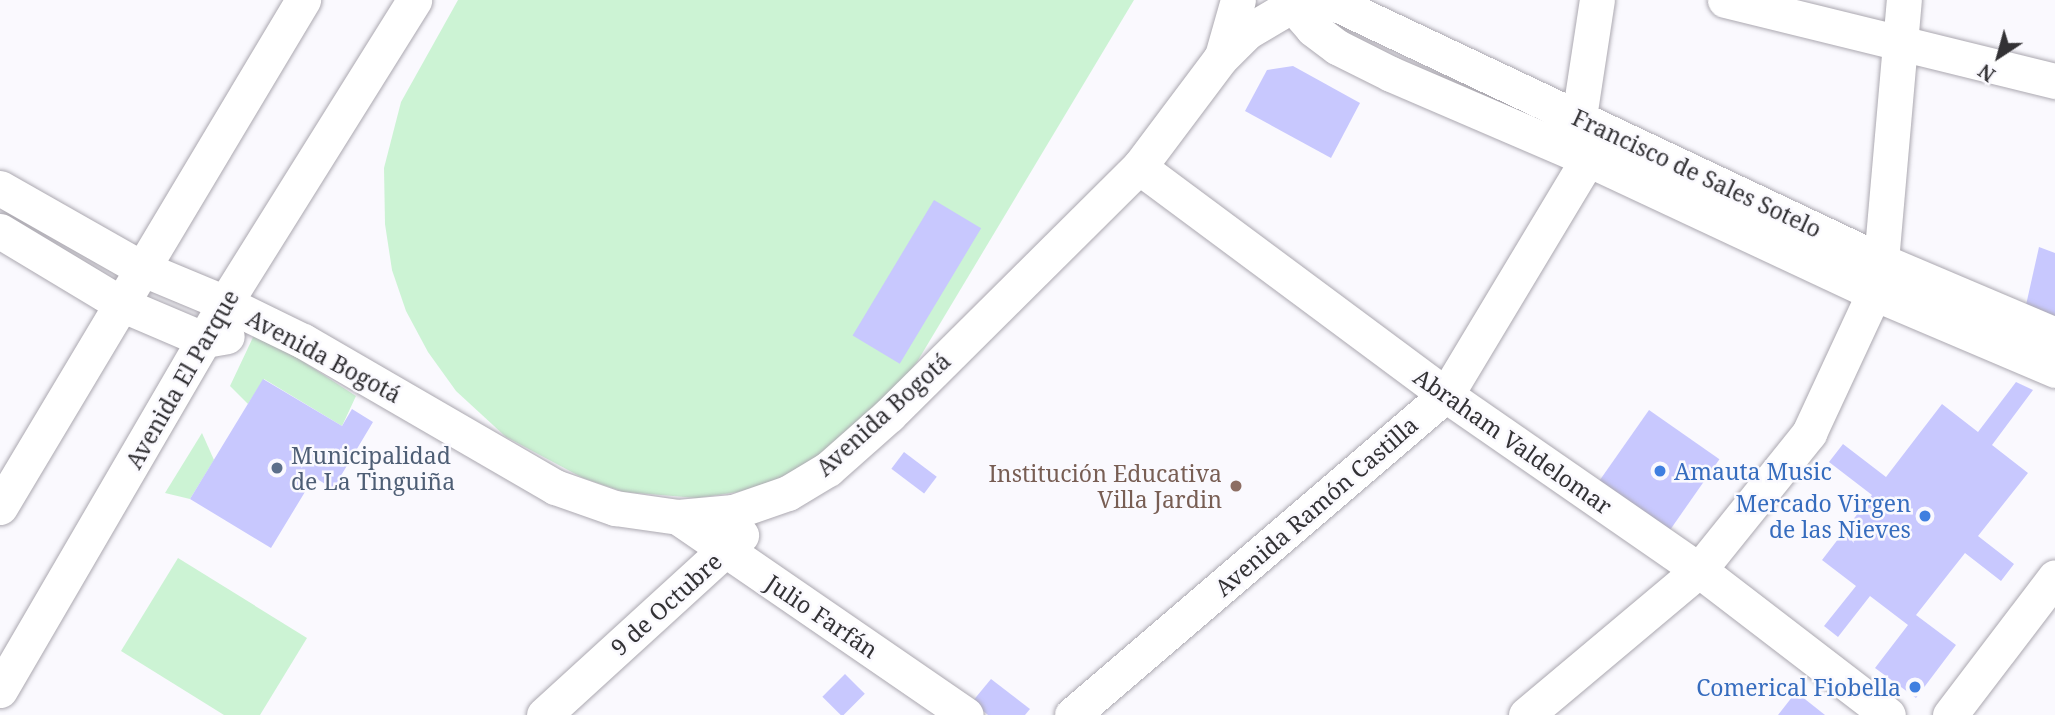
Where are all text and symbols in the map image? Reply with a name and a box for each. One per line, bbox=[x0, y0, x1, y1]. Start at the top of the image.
north arrow bbox=[1964, 21, 2034, 91]
text: N bbox=[1973, 58, 2000, 88]
street label: Francisco de Sales Sotelo bbox=[1568, 103, 1826, 243]
street label: Avenida El Parque bbox=[120, 285, 244, 473]
street label: Avenida Bogotá bbox=[242, 304, 406, 408]
street label: Avenida Bogotá bbox=[810, 347, 956, 481]
street label: Abraham Valdelomar bbox=[1409, 362, 1617, 520]
street label: Avenida Ramón Castilla bbox=[1209, 410, 1423, 602]
place label: Municipalidad de La Tinguiña bbox=[291, 441, 455, 495]
place label: Amauta Music bbox=[1674, 457, 1832, 485]
place label: Institución Educativa Villa Jardin bbox=[988, 459, 1222, 513]
marker: Municipalidad de La Tinguiña bbox=[269, 460, 285, 476]
marker: Amauta Music bbox=[1652, 463, 1668, 479]
marker: Institución Educativa Villa Jardin bbox=[1228, 478, 1244, 494]
place label: Mercado Virgen de las Nieves bbox=[1735, 489, 1911, 543]
marker: Mercado Virgen de las Nieves bbox=[1917, 508, 1933, 524]
street label: 9 de Octubre bbox=[605, 547, 727, 661]
street label: Julio Farfán bbox=[761, 568, 883, 664]
place label: Comerical Fiobella bbox=[1696, 673, 1901, 701]
marker: Comerical Fiobella bbox=[1907, 679, 1923, 695]

